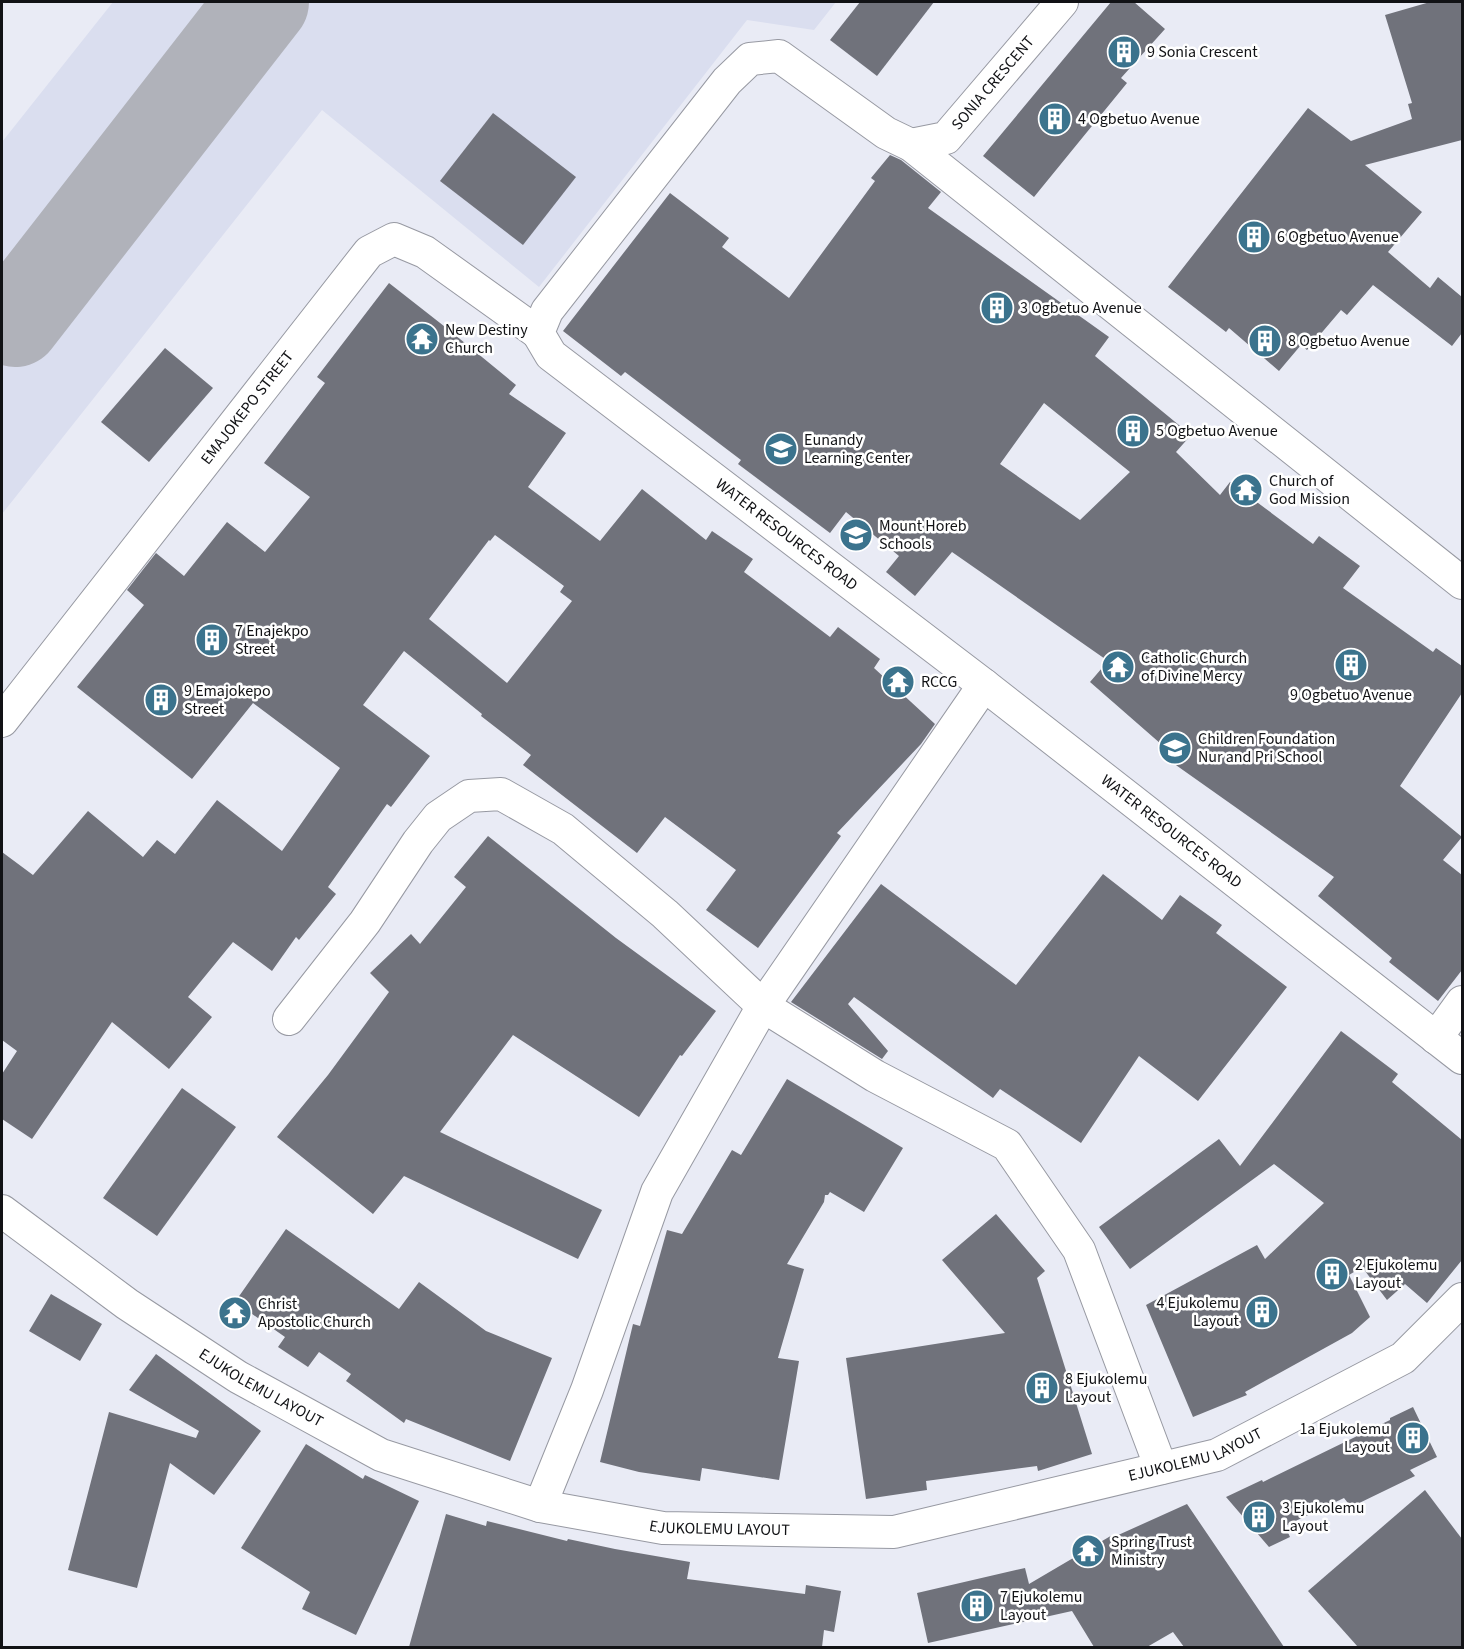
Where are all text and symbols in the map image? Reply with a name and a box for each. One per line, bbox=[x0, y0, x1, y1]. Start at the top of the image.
street label: SONIA CRESCENT bbox=[946, 31, 1040, 135]
building icon: 9 Sonia Crescent bbox=[1106, 34, 1142, 70]
place label: 9 Sonia Crescent bbox=[1147, 41, 1258, 63]
building icon: 4 Ogbetuo Avenue bbox=[1037, 101, 1073, 137]
place label: 4 Ogbetuo Avenue bbox=[1078, 108, 1200, 130]
building icon: 6 Ogbetuo Avenue bbox=[1236, 219, 1272, 255]
place label: 6 Ogbetuo Avenue bbox=[1277, 226, 1399, 248]
building icon: 3 Ogbetuo Avenue bbox=[979, 290, 1015, 326]
place label: 3 Ogbetuo Avenue bbox=[1020, 297, 1142, 319]
place label: New Destiny Church bbox=[445, 319, 528, 359]
temple icon: New Destiny Church bbox=[404, 321, 440, 357]
building icon: 8 Ogbetuo Avenue bbox=[1247, 323, 1283, 359]
place label: 8 Ogbetuo Avenue bbox=[1288, 330, 1410, 352]
street label: EMAJOKEPO STREET bbox=[196, 346, 299, 469]
building icon: 5 Ogbetuo Avenue bbox=[1115, 413, 1151, 449]
place label: 5 Ogbetuo Avenue bbox=[1156, 420, 1278, 442]
place label: Eunandy Learning Center bbox=[804, 429, 911, 469]
school or university icon: Eunandy Learning Center bbox=[763, 431, 799, 467]
place label: Church of God Mission bbox=[1269, 470, 1350, 510]
temple icon: Church of God Mission bbox=[1228, 472, 1264, 508]
street label: WATER RESOURCES ROAD bbox=[711, 473, 862, 596]
place label: Mount Horeb Schools bbox=[879, 515, 967, 555]
school or university icon: Mount Horeb Schools bbox=[838, 517, 874, 553]
place label: 7 Enajekpo Street bbox=[235, 620, 309, 660]
building icon: 7 Enajekpo Street bbox=[194, 622, 230, 658]
place label: Catholic Church of Divine Mercy bbox=[1141, 647, 1247, 687]
building icon: 9 Ogbetuo Avenue bbox=[1333, 647, 1369, 683]
temple icon: Catholic Church of Divine Mercy bbox=[1100, 649, 1136, 685]
temple icon: RCCG bbox=[880, 664, 916, 700]
place label: RCCG bbox=[921, 671, 957, 693]
place label: 9 Emajokepo Street bbox=[184, 680, 271, 720]
building icon: 9 Emajokepo Street bbox=[143, 682, 179, 718]
place label: 9 Ogbetuo Avenue bbox=[1290, 684, 1412, 706]
place label: Children Foundation Nur and Pri School bbox=[1198, 728, 1335, 768]
school or university icon: Children Foundation Nur and Pri School bbox=[1157, 730, 1193, 766]
street label: WATER RESOURCES ROAD bbox=[1096, 769, 1247, 893]
place label: 2 Ejukolemu Layout bbox=[1355, 1254, 1438, 1294]
building icon: 2 Ejukolemu Layout bbox=[1314, 1256, 1350, 1292]
place label: 4 Ejukolemu Layout bbox=[1156, 1292, 1240, 1332]
place label: Christ Apostolic Church bbox=[258, 1293, 371, 1333]
building icon: 4 Ejukolemu Layout bbox=[1244, 1294, 1280, 1330]
temple icon: Christ Apostolic Church bbox=[217, 1295, 253, 1331]
street label: EJUKOLEMU LAYOUT bbox=[194, 1343, 328, 1433]
place label: 8 Ejukolemu Layout bbox=[1065, 1368, 1148, 1408]
building icon: 8 Ejukolemu Layout bbox=[1024, 1370, 1060, 1406]
place label: 1a Ejukolemu Layout bbox=[1299, 1418, 1391, 1458]
building icon: 1a Ejukolemu Layout bbox=[1395, 1420, 1431, 1456]
street label: EJUKOLEMU LAYOUT bbox=[1126, 1422, 1267, 1487]
place label: 3 Ejukolemu Layout bbox=[1282, 1497, 1365, 1537]
building icon: 3 Ejukolemu Layout bbox=[1241, 1499, 1277, 1535]
street label: EJUKOLEMU LAYOUT bbox=[647, 1515, 790, 1541]
place label: Spring Trust Ministry bbox=[1111, 1531, 1192, 1571]
temple icon: Spring Trust Ministry bbox=[1070, 1533, 1106, 1569]
place label: 7 Ejukolemu Layout bbox=[1000, 1586, 1083, 1626]
building icon: 7 Ejukolemu Layout bbox=[959, 1588, 995, 1624]

